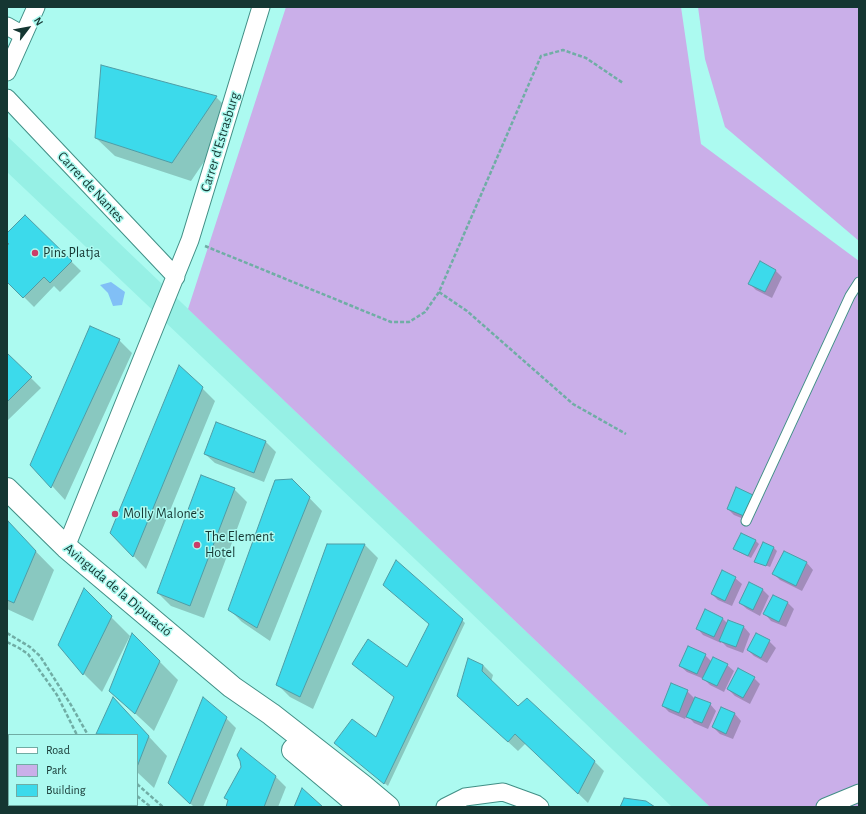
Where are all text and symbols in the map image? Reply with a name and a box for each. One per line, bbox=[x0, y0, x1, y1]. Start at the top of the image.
north arrow bbox=[8, 8, 48, 48]
text: N bbox=[32, 15, 45, 28]
street label: Carrer d'Estrasburg bbox=[197, 90, 243, 194]
street label: Carrer de Nantes bbox=[54, 148, 128, 226]
place label: Pins Platja bbox=[43, 245, 100, 261]
marker: Pins Platja bbox=[30, 248, 40, 258]
place label: Molly Malone's bbox=[123, 506, 204, 522]
marker: Molly Malone's bbox=[110, 509, 120, 519]
place label: The Element Hotel bbox=[205, 529, 274, 562]
street label: Avinguda de la Diputació bbox=[61, 540, 175, 640]
marker: The Element Hotel bbox=[192, 540, 202, 550]
legend bbox=[8, 734, 138, 806]
text: Road bbox=[46, 744, 70, 756]
text: Park bbox=[46, 764, 67, 776]
text: Building bbox=[46, 784, 86, 796]

